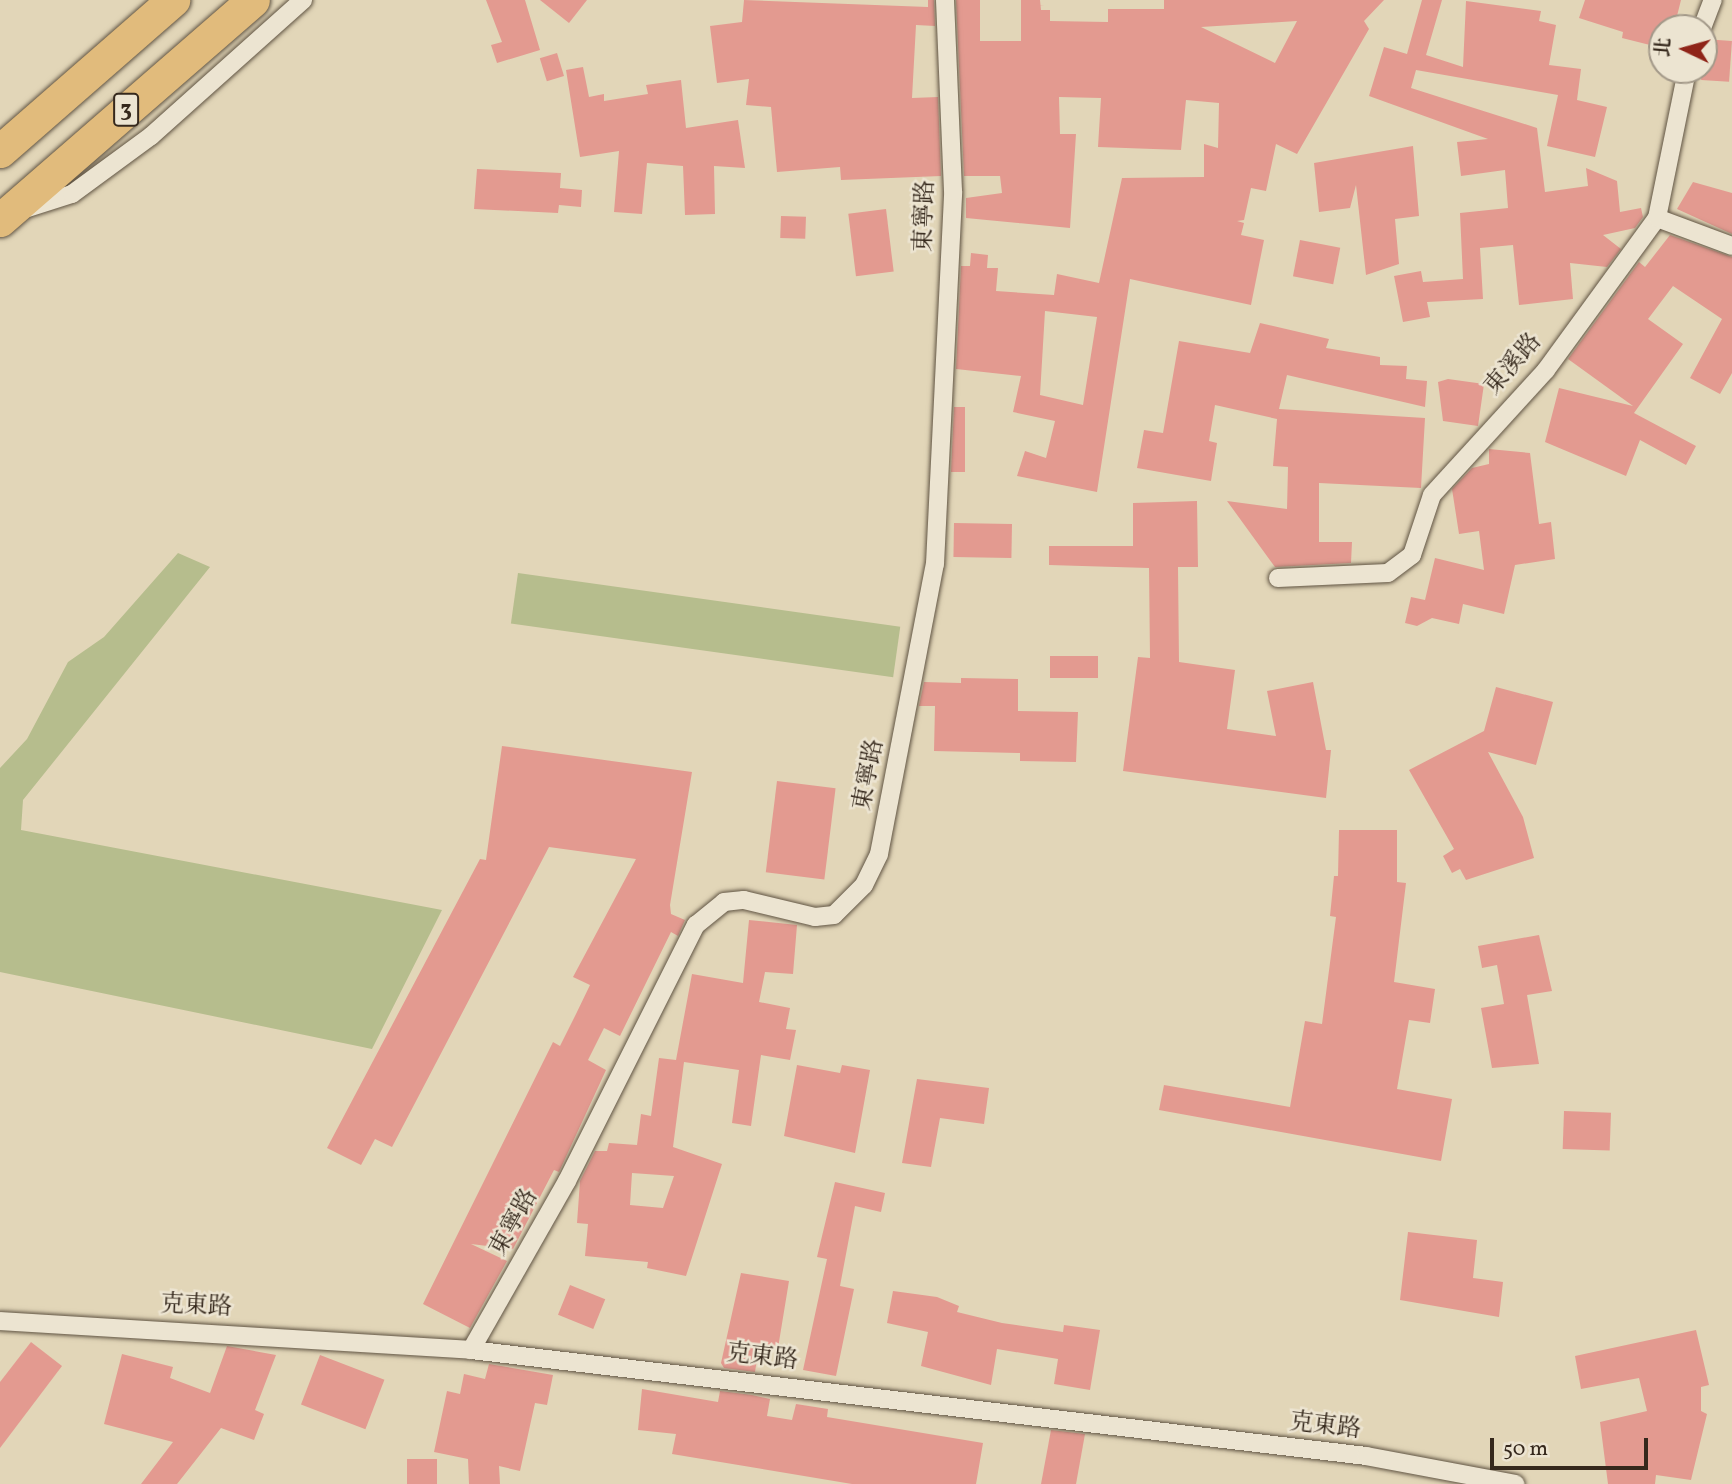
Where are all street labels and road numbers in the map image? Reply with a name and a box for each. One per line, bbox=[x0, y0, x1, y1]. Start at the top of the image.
road number: 3 bbox=[112, 90, 140, 130]
street label: 東寧路 bbox=[910, 180, 942, 252]
street label: 東溪路 bbox=[1480, 328, 1548, 402]
street label: 東寧路 bbox=[849, 737, 891, 813]
street label: 東寧路 bbox=[485, 1185, 545, 1261]
street label: 克東路 bbox=[159, 1291, 233, 1323]
street label: 克東路 bbox=[725, 1339, 799, 1377]
street label: 克東路 bbox=[1288, 1408, 1362, 1446]

